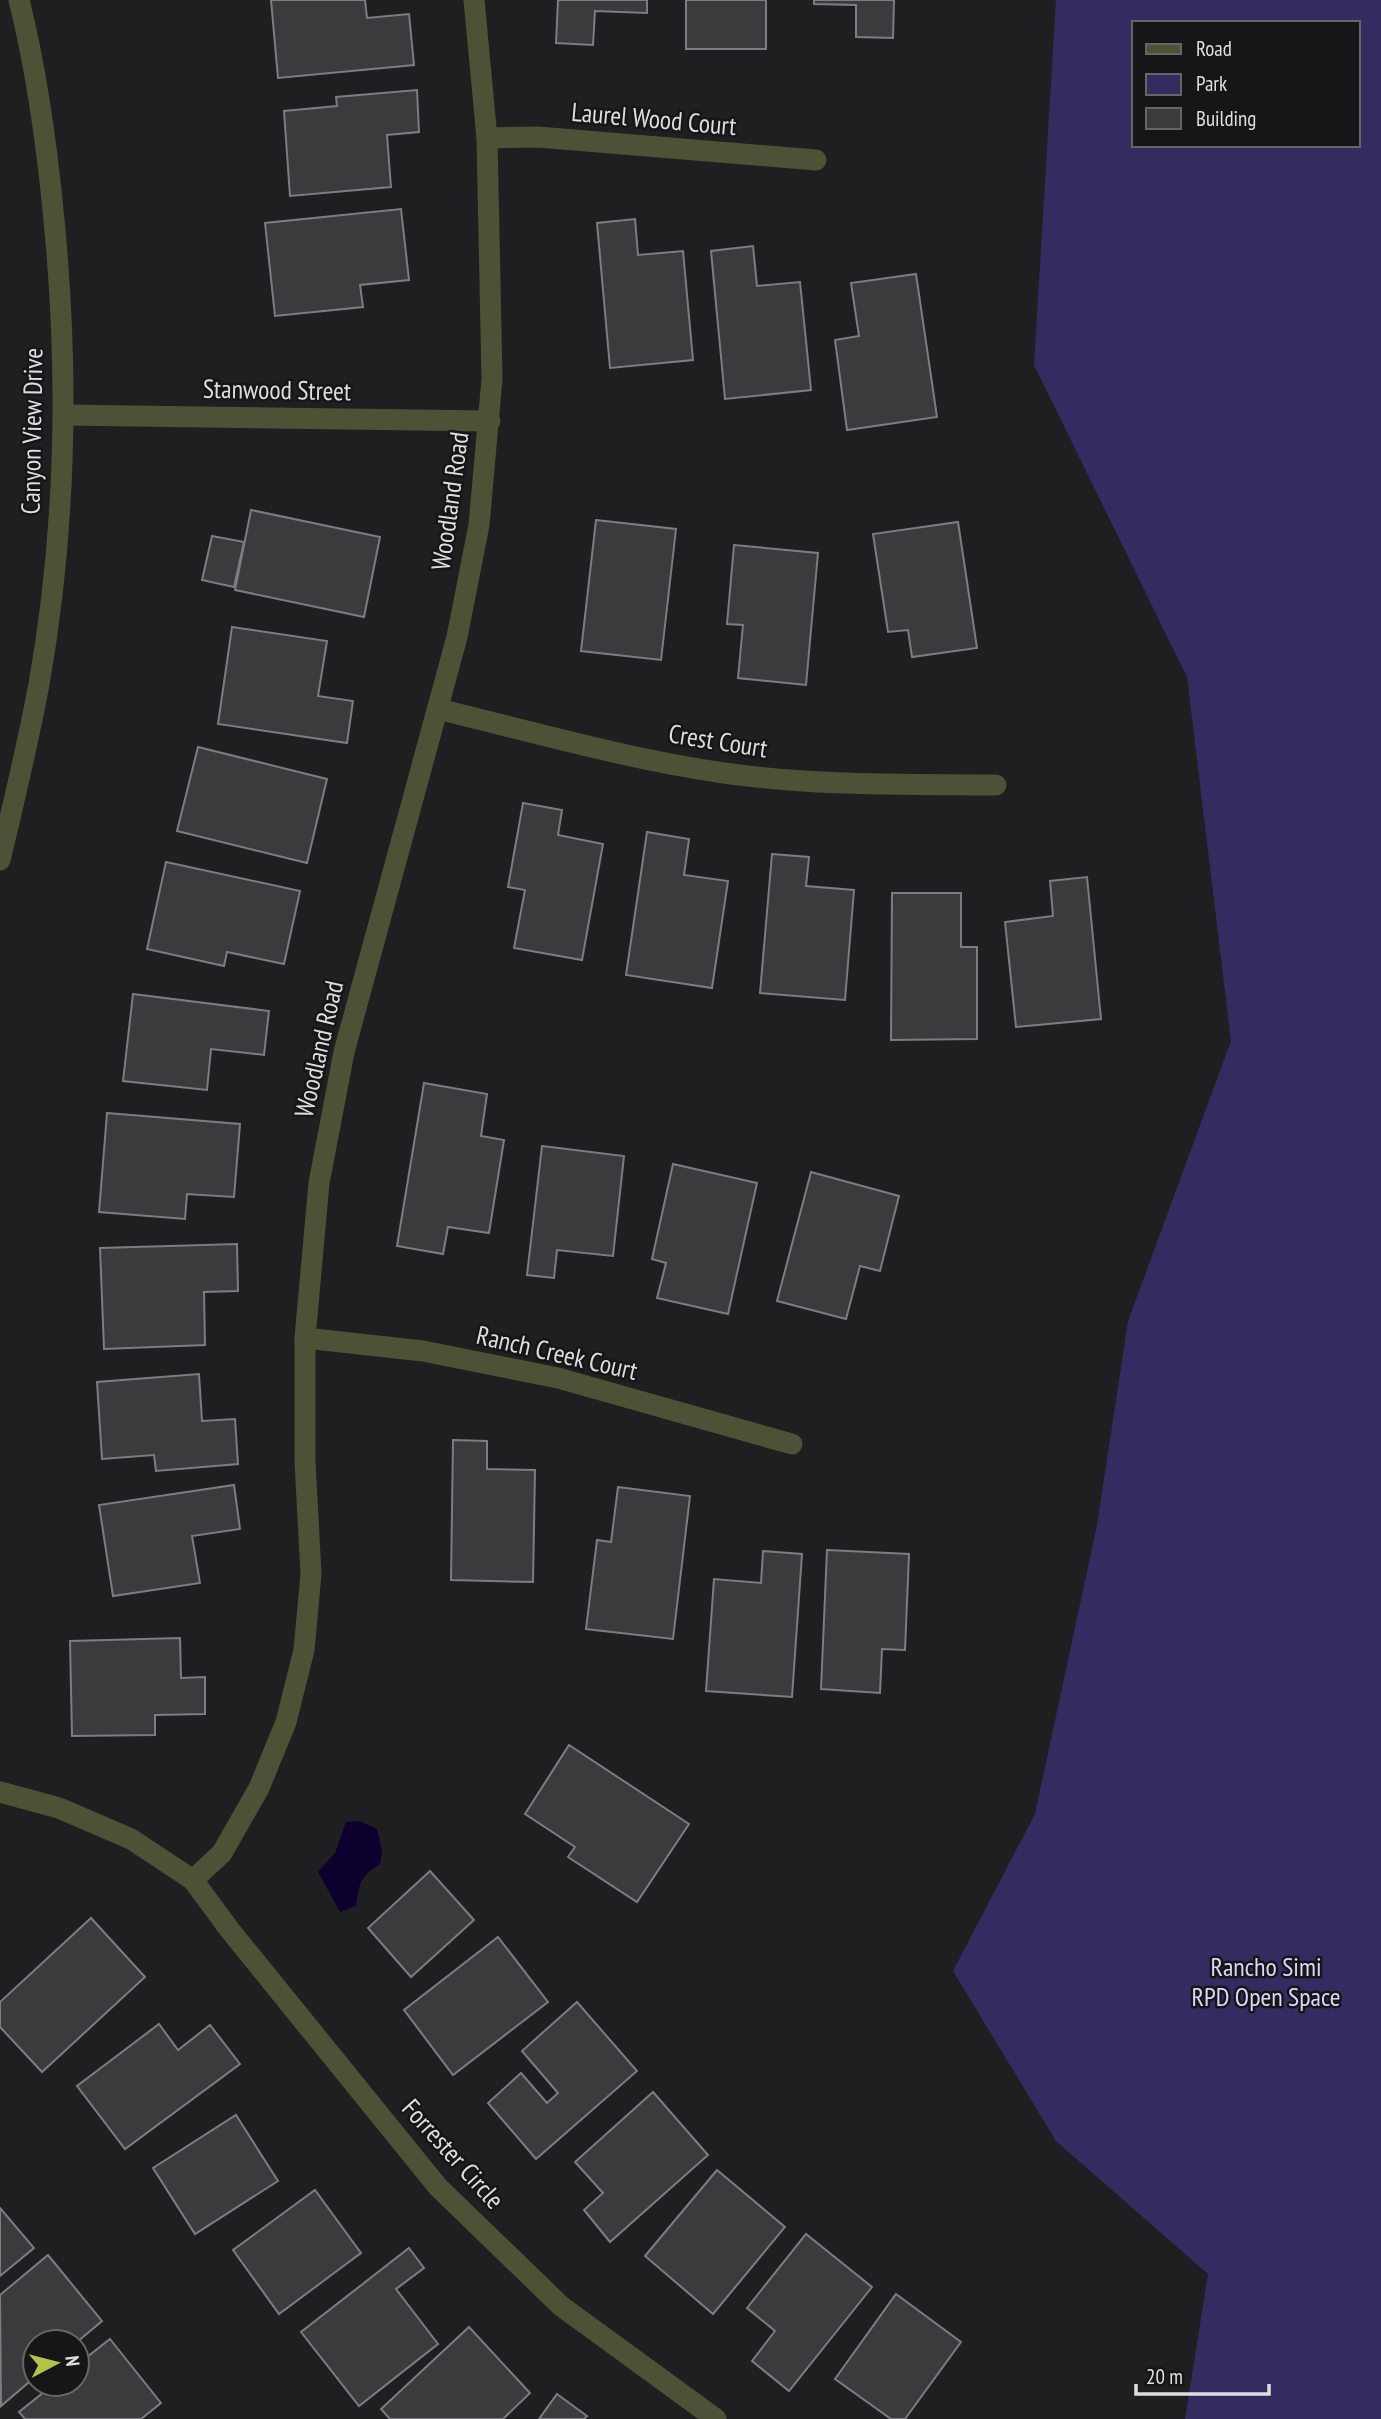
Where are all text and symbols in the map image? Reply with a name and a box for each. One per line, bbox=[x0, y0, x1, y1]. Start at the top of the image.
legend bbox=[1132, 21, 1360, 147]
text: Road bbox=[1196, 35, 1232, 62]
text: Park bbox=[1196, 70, 1227, 97]
street label: Laurel Wood Court bbox=[570, 95, 738, 142]
text: Building bbox=[1196, 105, 1256, 132]
street label: Canyon View Drive bbox=[14, 347, 49, 515]
street label: Stanwood Street bbox=[203, 372, 351, 407]
street label: Woodland Road bbox=[423, 430, 476, 572]
street label: Crest Court bbox=[666, 716, 770, 765]
street label: Woodland Road bbox=[287, 977, 350, 1120]
street label: Ranch Creek Court bbox=[473, 1318, 641, 1387]
park label: Rancho Simi RPD Open Space bbox=[1191, 1950, 1341, 2013]
street label: Forrester Circle bbox=[395, 2092, 511, 2216]
north arrow bbox=[21, 2328, 91, 2398]
scale bar bbox=[1136, 2352, 1269, 2396]
text: N bbox=[60, 2354, 85, 2367]
text: 20 m bbox=[1146, 2363, 1183, 2390]

